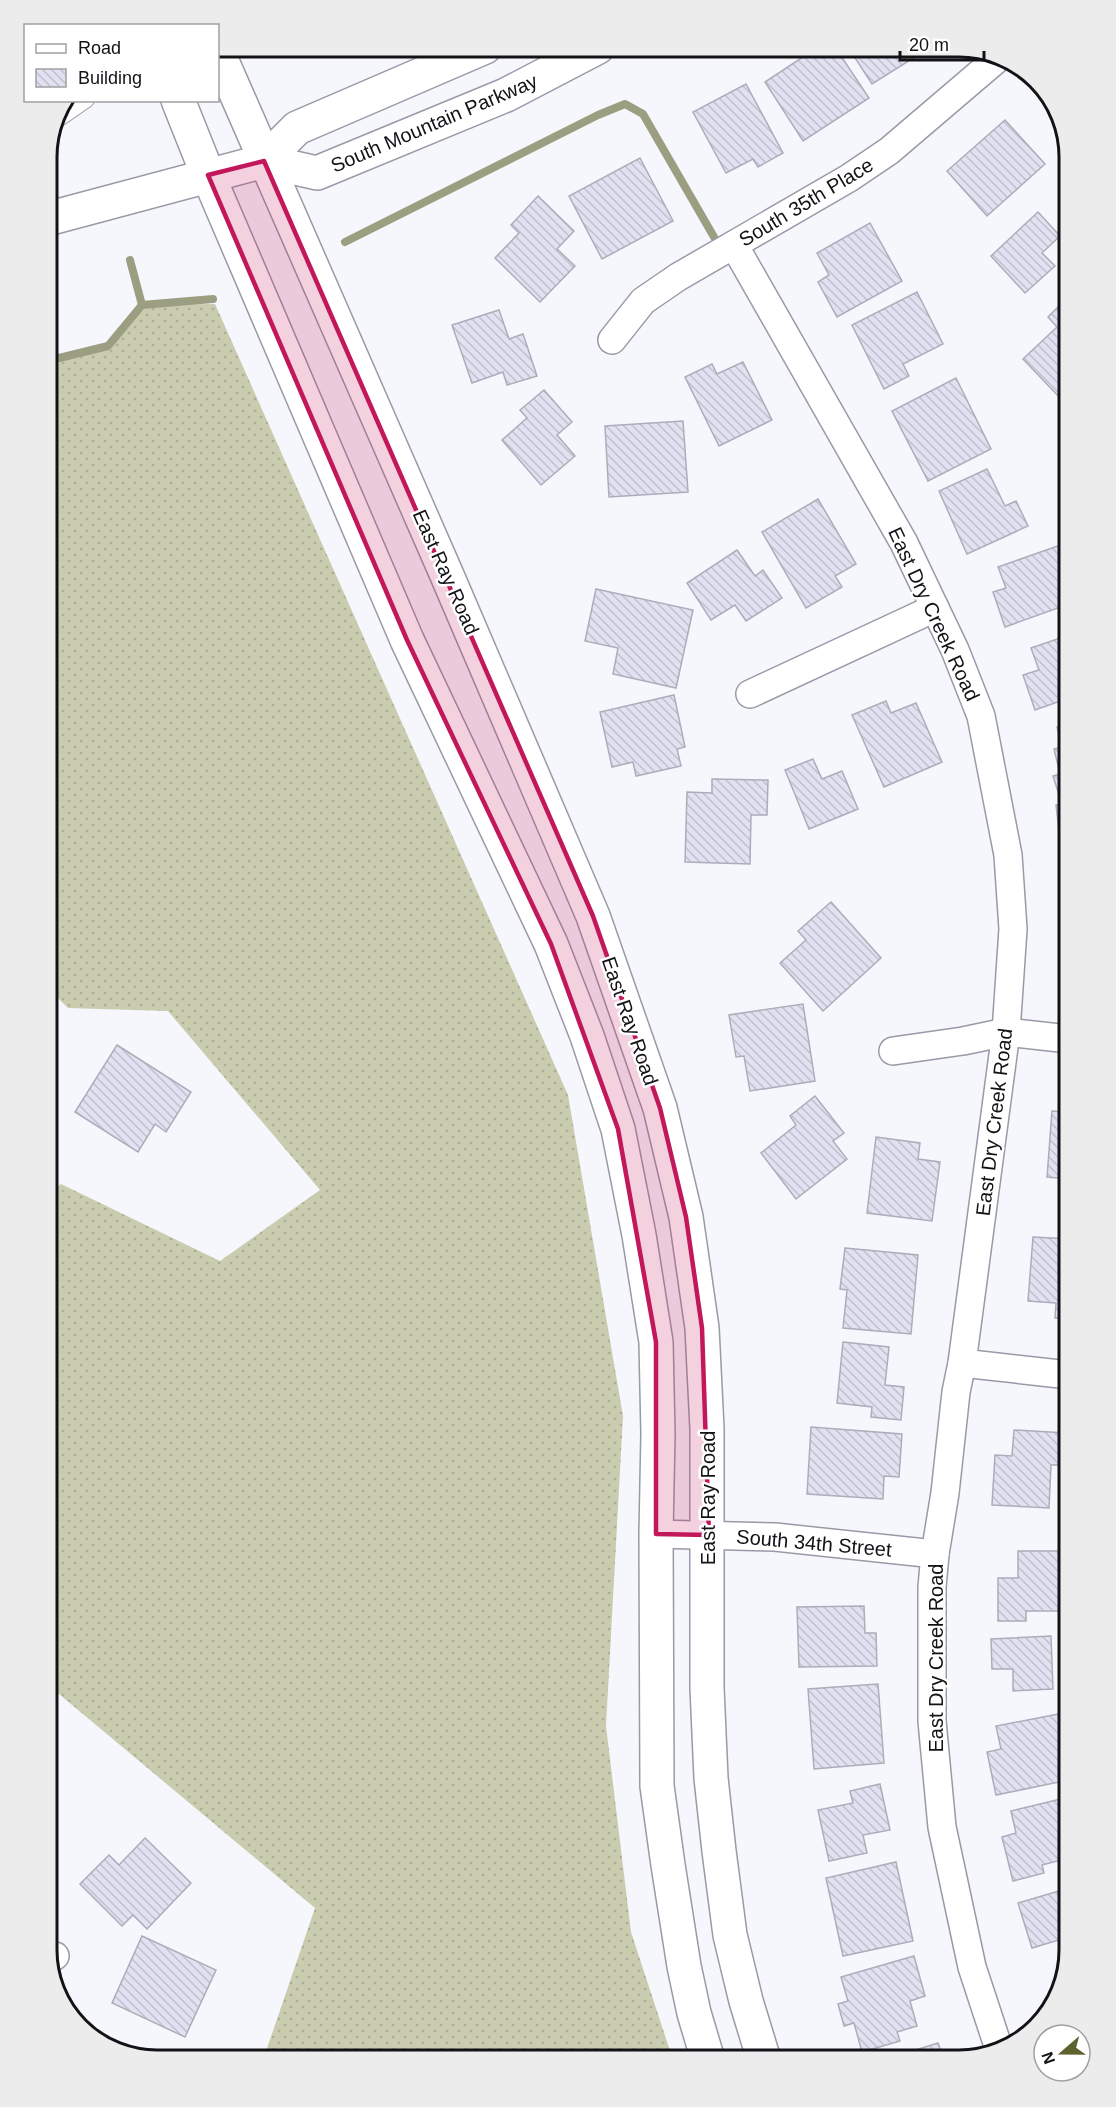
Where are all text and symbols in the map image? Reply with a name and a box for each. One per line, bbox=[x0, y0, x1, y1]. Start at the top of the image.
legend bbox=[24, 24, 219, 102]
scale bar bbox=[900, 24, 984, 62]
text: 20 m bbox=[909, 35, 949, 55]
text: Road bbox=[78, 38, 121, 58]
text: Building bbox=[78, 68, 142, 88]
street label: South Mountain Parkway bbox=[327, 69, 541, 177]
street label: South 35th Place bbox=[735, 153, 877, 251]
street label: East Ray Road bbox=[409, 506, 483, 638]
street label: East Dry Creek Road bbox=[884, 524, 984, 704]
street label: East Ray Road bbox=[598, 954, 662, 1088]
street label: East Dry Creek Road bbox=[972, 1027, 1016, 1217]
street label: East Ray Road bbox=[697, 1431, 719, 1565]
street label: South 34th Street bbox=[736, 1525, 893, 1561]
street label: East Dry Creek Road bbox=[925, 1564, 947, 1752]
north arrow bbox=[1032, 2023, 1092, 2083]
text: N bbox=[1038, 2050, 1058, 2066]

